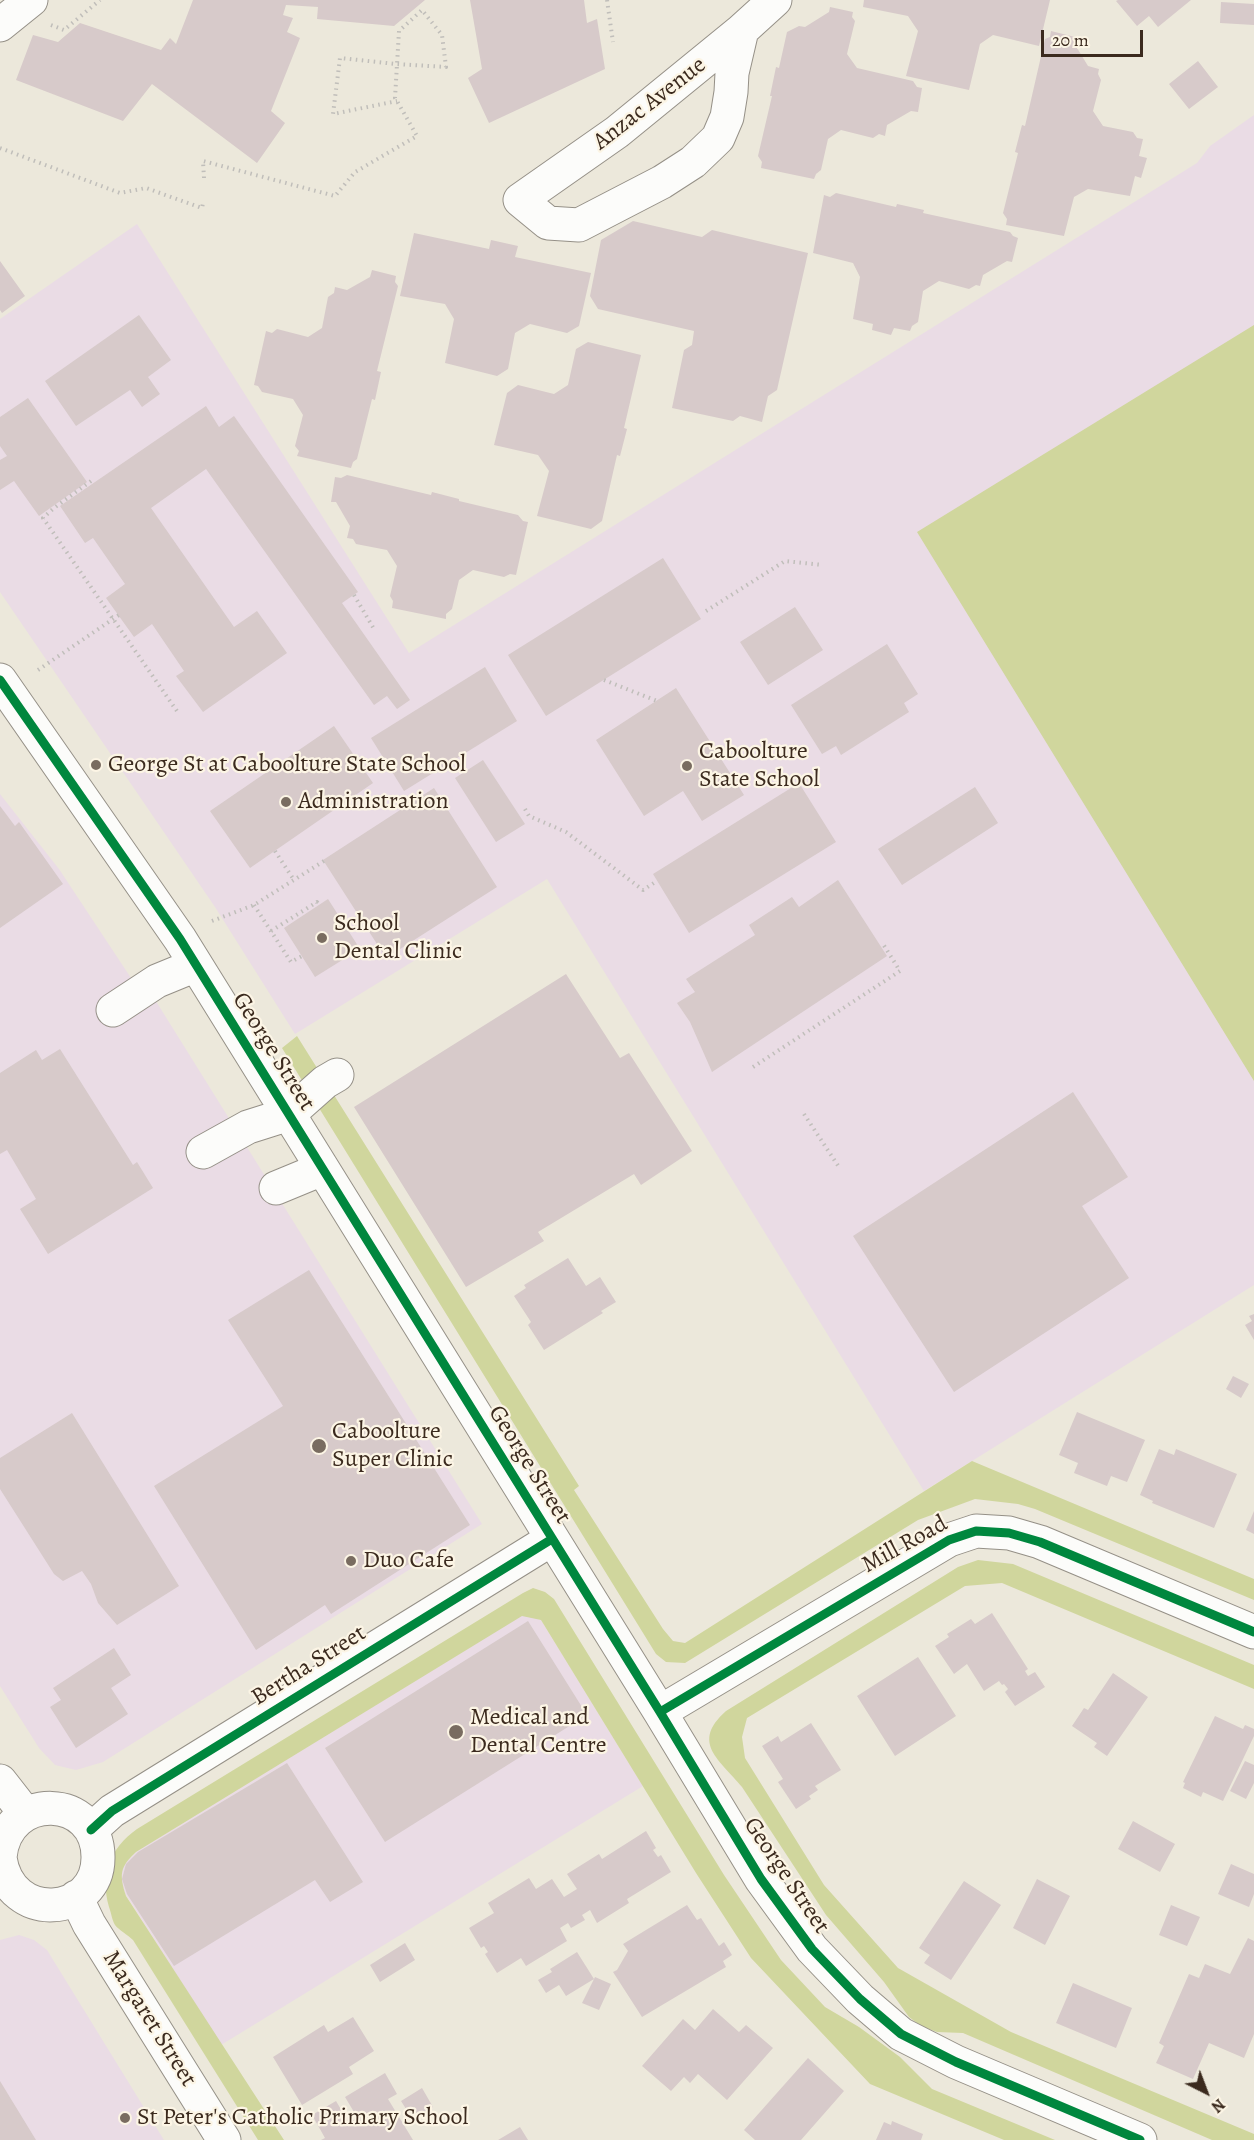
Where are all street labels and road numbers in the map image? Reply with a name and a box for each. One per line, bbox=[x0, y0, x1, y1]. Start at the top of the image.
street label: Anzac Avenue bbox=[588, 51, 712, 157]
street label: George Street bbox=[225, 988, 321, 1116]
street label: George Street bbox=[481, 1401, 577, 1529]
street label: Mill Road bbox=[857, 1510, 953, 1580]
street label: Bertha Street bbox=[246, 1619, 372, 1713]
street label: George Street bbox=[737, 1812, 835, 1940]
street label: Margaret Street bbox=[96, 1946, 202, 2092]

